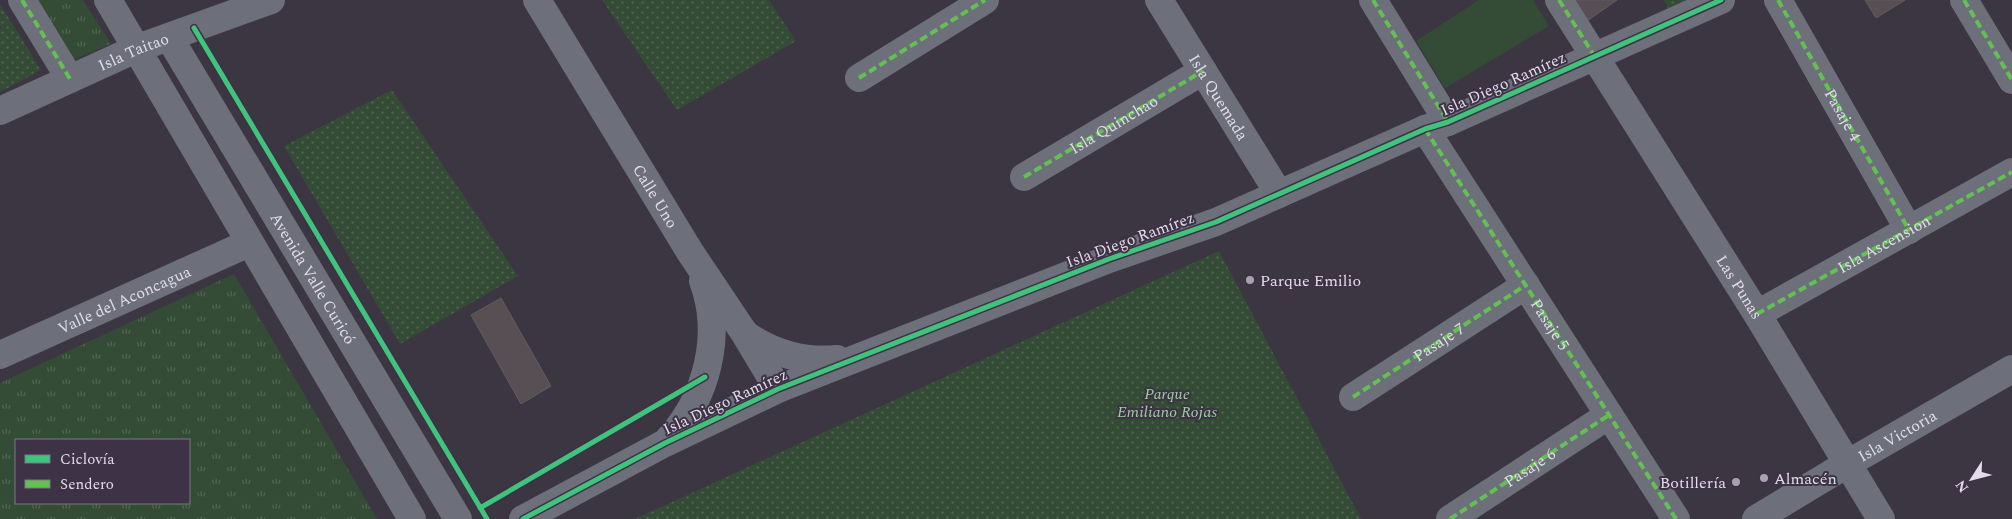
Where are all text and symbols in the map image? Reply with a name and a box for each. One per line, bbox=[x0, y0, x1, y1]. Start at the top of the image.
street label: Isla Taitao bbox=[94, 27, 172, 78]
street label: Isla Diego Ramírez bbox=[1437, 45, 1570, 122]
street label: Isla Quemada bbox=[1182, 50, 1254, 145]
street label: Pasaje 4 bbox=[1818, 84, 1867, 146]
street label: Isla Quinchao bbox=[1065, 89, 1163, 161]
street label: Calle Uno bbox=[626, 160, 684, 233]
street label: Isla Diego Ramírez bbox=[1063, 206, 1198, 274]
street label: Avenida Valle Curicó bbox=[264, 208, 362, 349]
street label: Isla Ascension bbox=[1833, 209, 1935, 280]
street label: Las Punas bbox=[1710, 250, 1768, 324]
street label: Valle del Aconcagua bbox=[54, 260, 195, 341]
place label: Parque Emilio bbox=[1260, 269, 1361, 293]
marker: Parque Emilio bbox=[1244, 274, 1256, 286]
street label: Pasaje 5 bbox=[1524, 294, 1575, 355]
street label: Pasaje 7 bbox=[1409, 317, 1470, 368]
street label: Isla Diego Ramírez bbox=[659, 362, 792, 441]
park label: Parque Emiliano Rojas bbox=[1117, 382, 1217, 424]
street label: Isla Victoria bbox=[1853, 404, 1942, 468]
legend bbox=[15, 439, 190, 504]
street label: Pasaje 6 bbox=[1500, 442, 1561, 494]
text: Ciclovía bbox=[60, 448, 115, 471]
north arrow bbox=[1947, 454, 1997, 504]
place label: Almacén bbox=[1774, 467, 1837, 491]
place label: Botillería bbox=[1660, 471, 1726, 495]
marker: Almacén bbox=[1758, 472, 1770, 484]
text: Sendero bbox=[60, 473, 114, 496]
marker: Botillería bbox=[1730, 476, 1742, 488]
text: N bbox=[1950, 476, 1974, 497]

